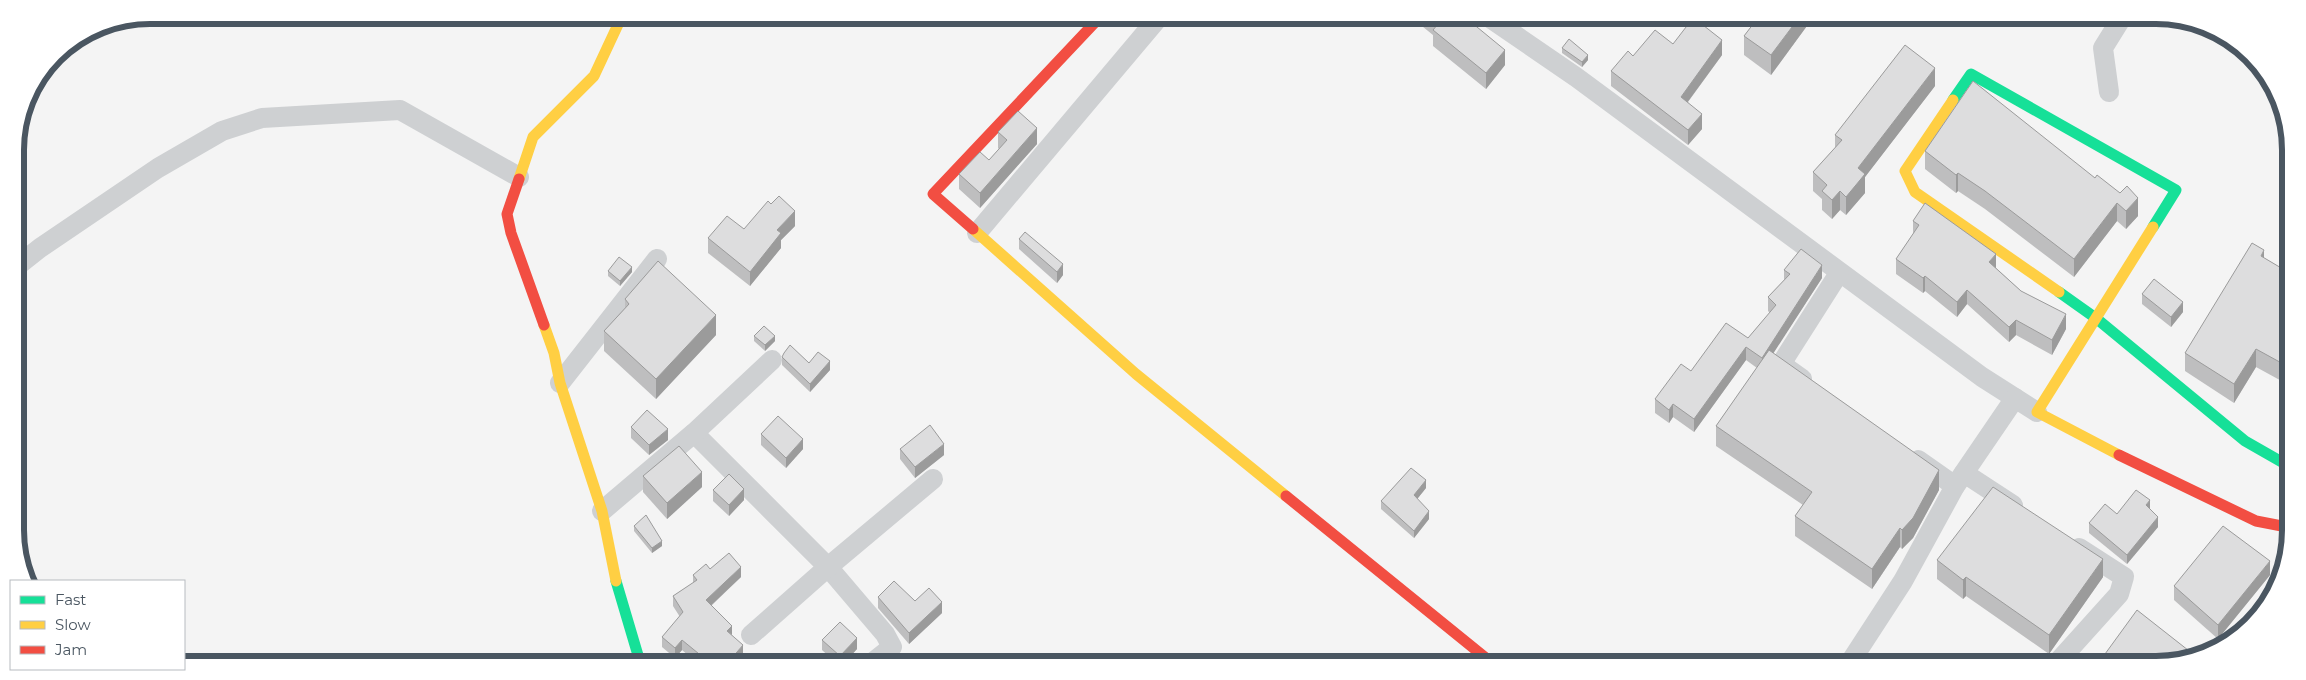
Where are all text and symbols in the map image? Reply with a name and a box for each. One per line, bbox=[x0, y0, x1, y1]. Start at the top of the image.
legend bbox=[10, 580, 185, 670]
text: Fast bbox=[55, 590, 86, 609]
text: Slow bbox=[55, 615, 91, 634]
text: Jam bbox=[54, 640, 87, 659]

